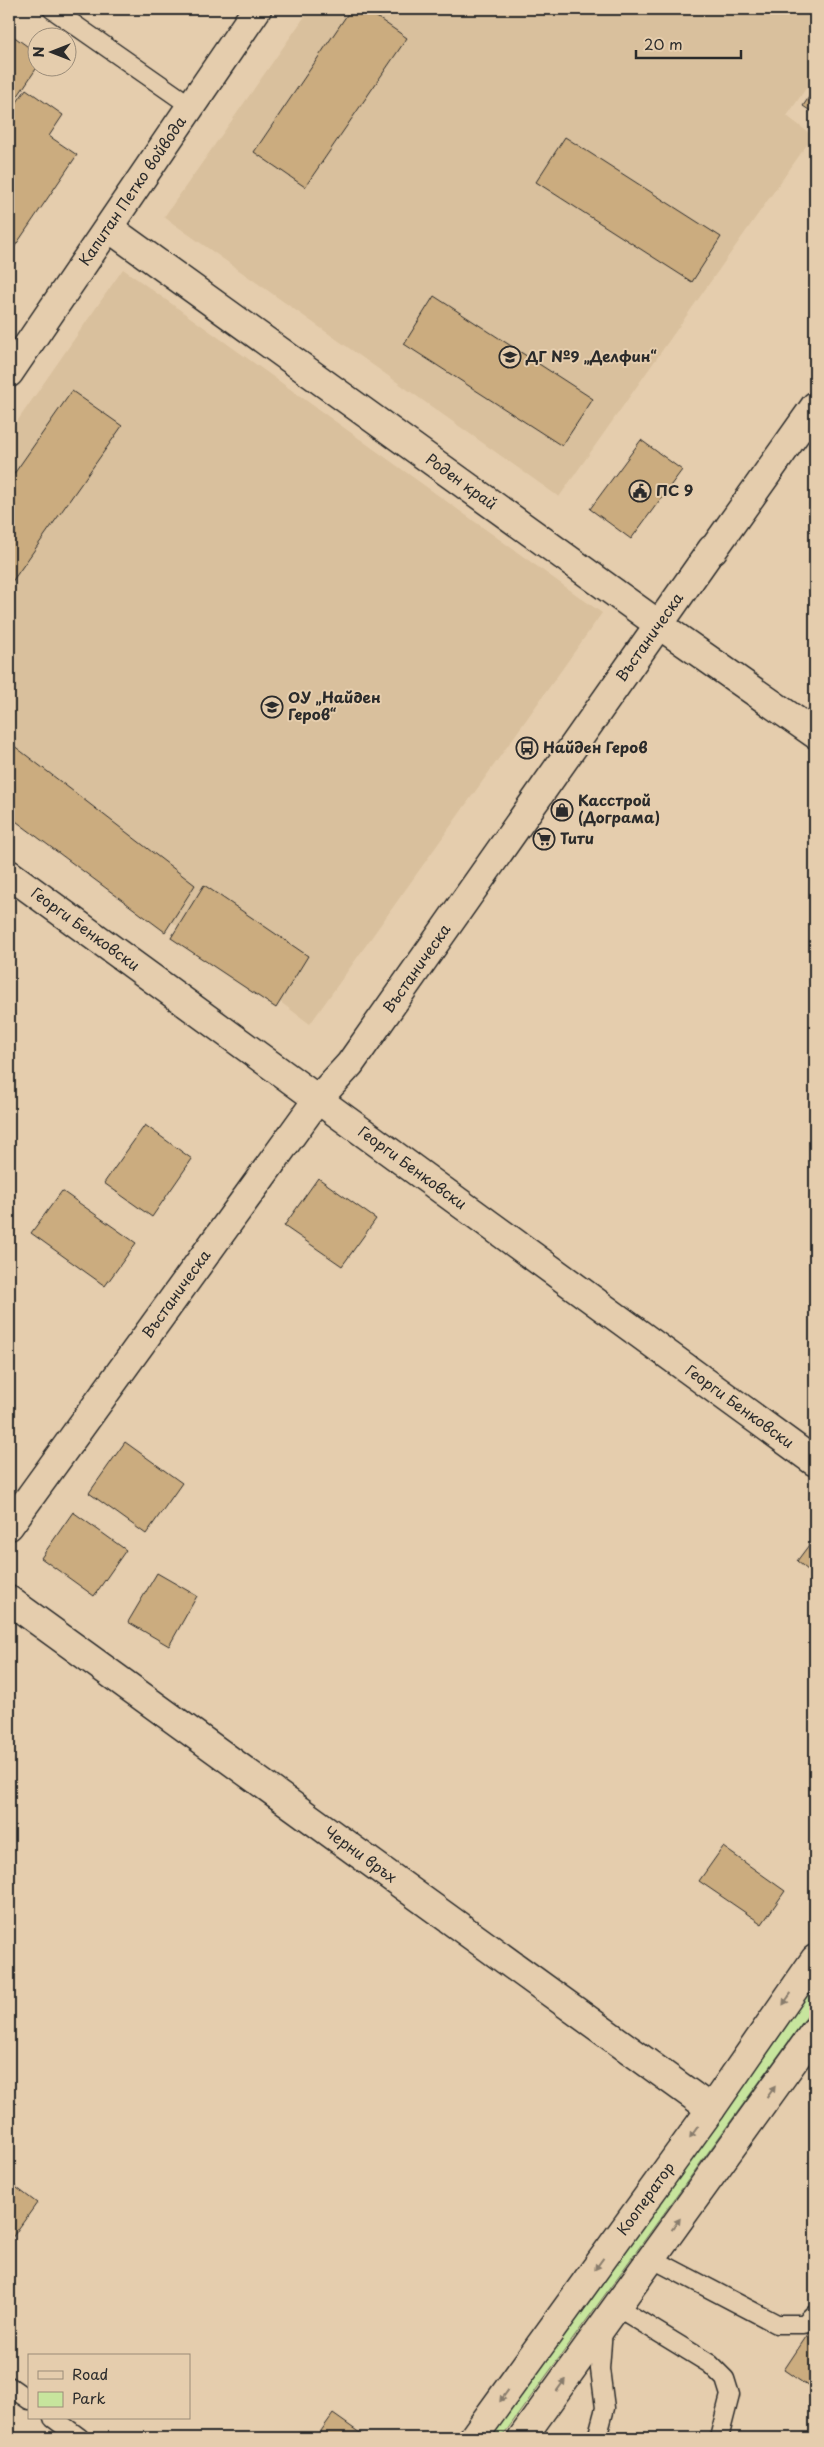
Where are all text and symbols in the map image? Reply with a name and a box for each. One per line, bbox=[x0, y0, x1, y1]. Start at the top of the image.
north arrow bbox=[28, 28, 78, 78]
scale bar bbox=[636, 28, 742, 60]
text: 20 m bbox=[644, 32, 683, 55]
text: N bbox=[28, 46, 49, 58]
street label: Капитан Петко войвода bbox=[72, 110, 191, 270]
place label: ДГ №9 „Делфин“ bbox=[525, 344, 657, 367]
school or university icon: ДГ №9 „Делфин“ bbox=[498, 345, 522, 369]
street label: Роден край bbox=[421, 447, 502, 514]
place label: ПС 9 bbox=[656, 478, 693, 501]
public building icon: ПС 9 bbox=[628, 479, 652, 503]
street label: Въстаническа bbox=[609, 587, 688, 686]
place label: ОУ „Найден Геров“ bbox=[288, 685, 381, 725]
school or university icon: ОУ „Найден Геров“ bbox=[260, 695, 284, 719]
place label: Найден Геров bbox=[543, 735, 648, 758]
bus stop icon: Найден Геров bbox=[515, 736, 539, 760]
place label: Касстрой (Дограма) bbox=[578, 788, 660, 828]
shop icon: Касстрой (Дограма) bbox=[550, 798, 574, 822]
place label: Тити bbox=[560, 826, 594, 849]
supermarket icon: Тити bbox=[532, 827, 556, 851]
street label: Георги Бенковски bbox=[27, 881, 145, 976]
street label: Въстаническа bbox=[376, 918, 456, 1017]
street label: Георги Бенковски bbox=[354, 1119, 472, 1214]
street label: Въстаническа bbox=[135, 1244, 216, 1342]
street label: Георги Бенковски bbox=[681, 1358, 799, 1453]
street label: Черни връх bbox=[320, 1819, 402, 1888]
one-way arrow bbox=[782, 1992, 792, 2006]
one-way arrow bbox=[766, 2085, 776, 2099]
one-way arrow bbox=[689, 2125, 699, 2139]
street label: Кооператор bbox=[610, 2156, 679, 2240]
one-way arrow bbox=[671, 2217, 681, 2231]
one-way arrow bbox=[594, 2257, 604, 2271]
legend bbox=[28, 2354, 190, 2420]
text: Road bbox=[72, 2362, 108, 2385]
one-way arrow bbox=[556, 2378, 566, 2392]
text: Park bbox=[72, 2386, 106, 2409]
one-way arrow bbox=[499, 2389, 509, 2403]

